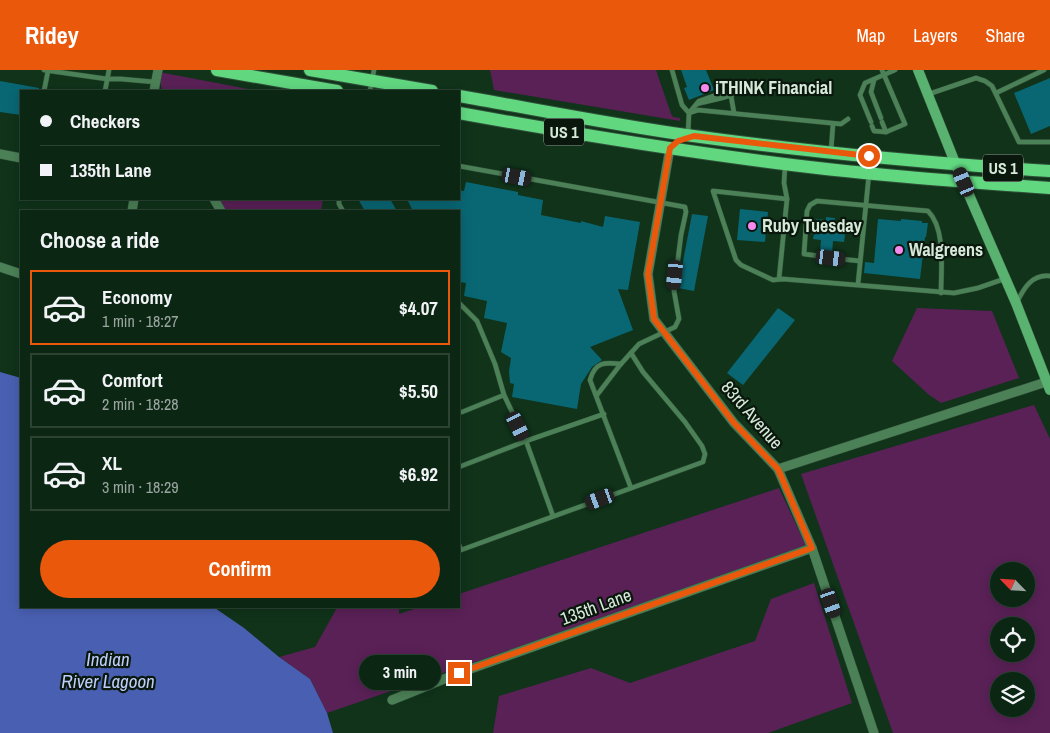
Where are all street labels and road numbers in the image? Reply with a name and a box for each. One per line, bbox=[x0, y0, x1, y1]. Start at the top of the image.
road number: US 1 bbox=[544, 118, 584, 146]
road number: US 1 bbox=[983, 155, 1023, 182]
street label: 83rd Avenue bbox=[716, 375, 789, 454]
street label: 135th Lane bbox=[557, 582, 635, 631]

